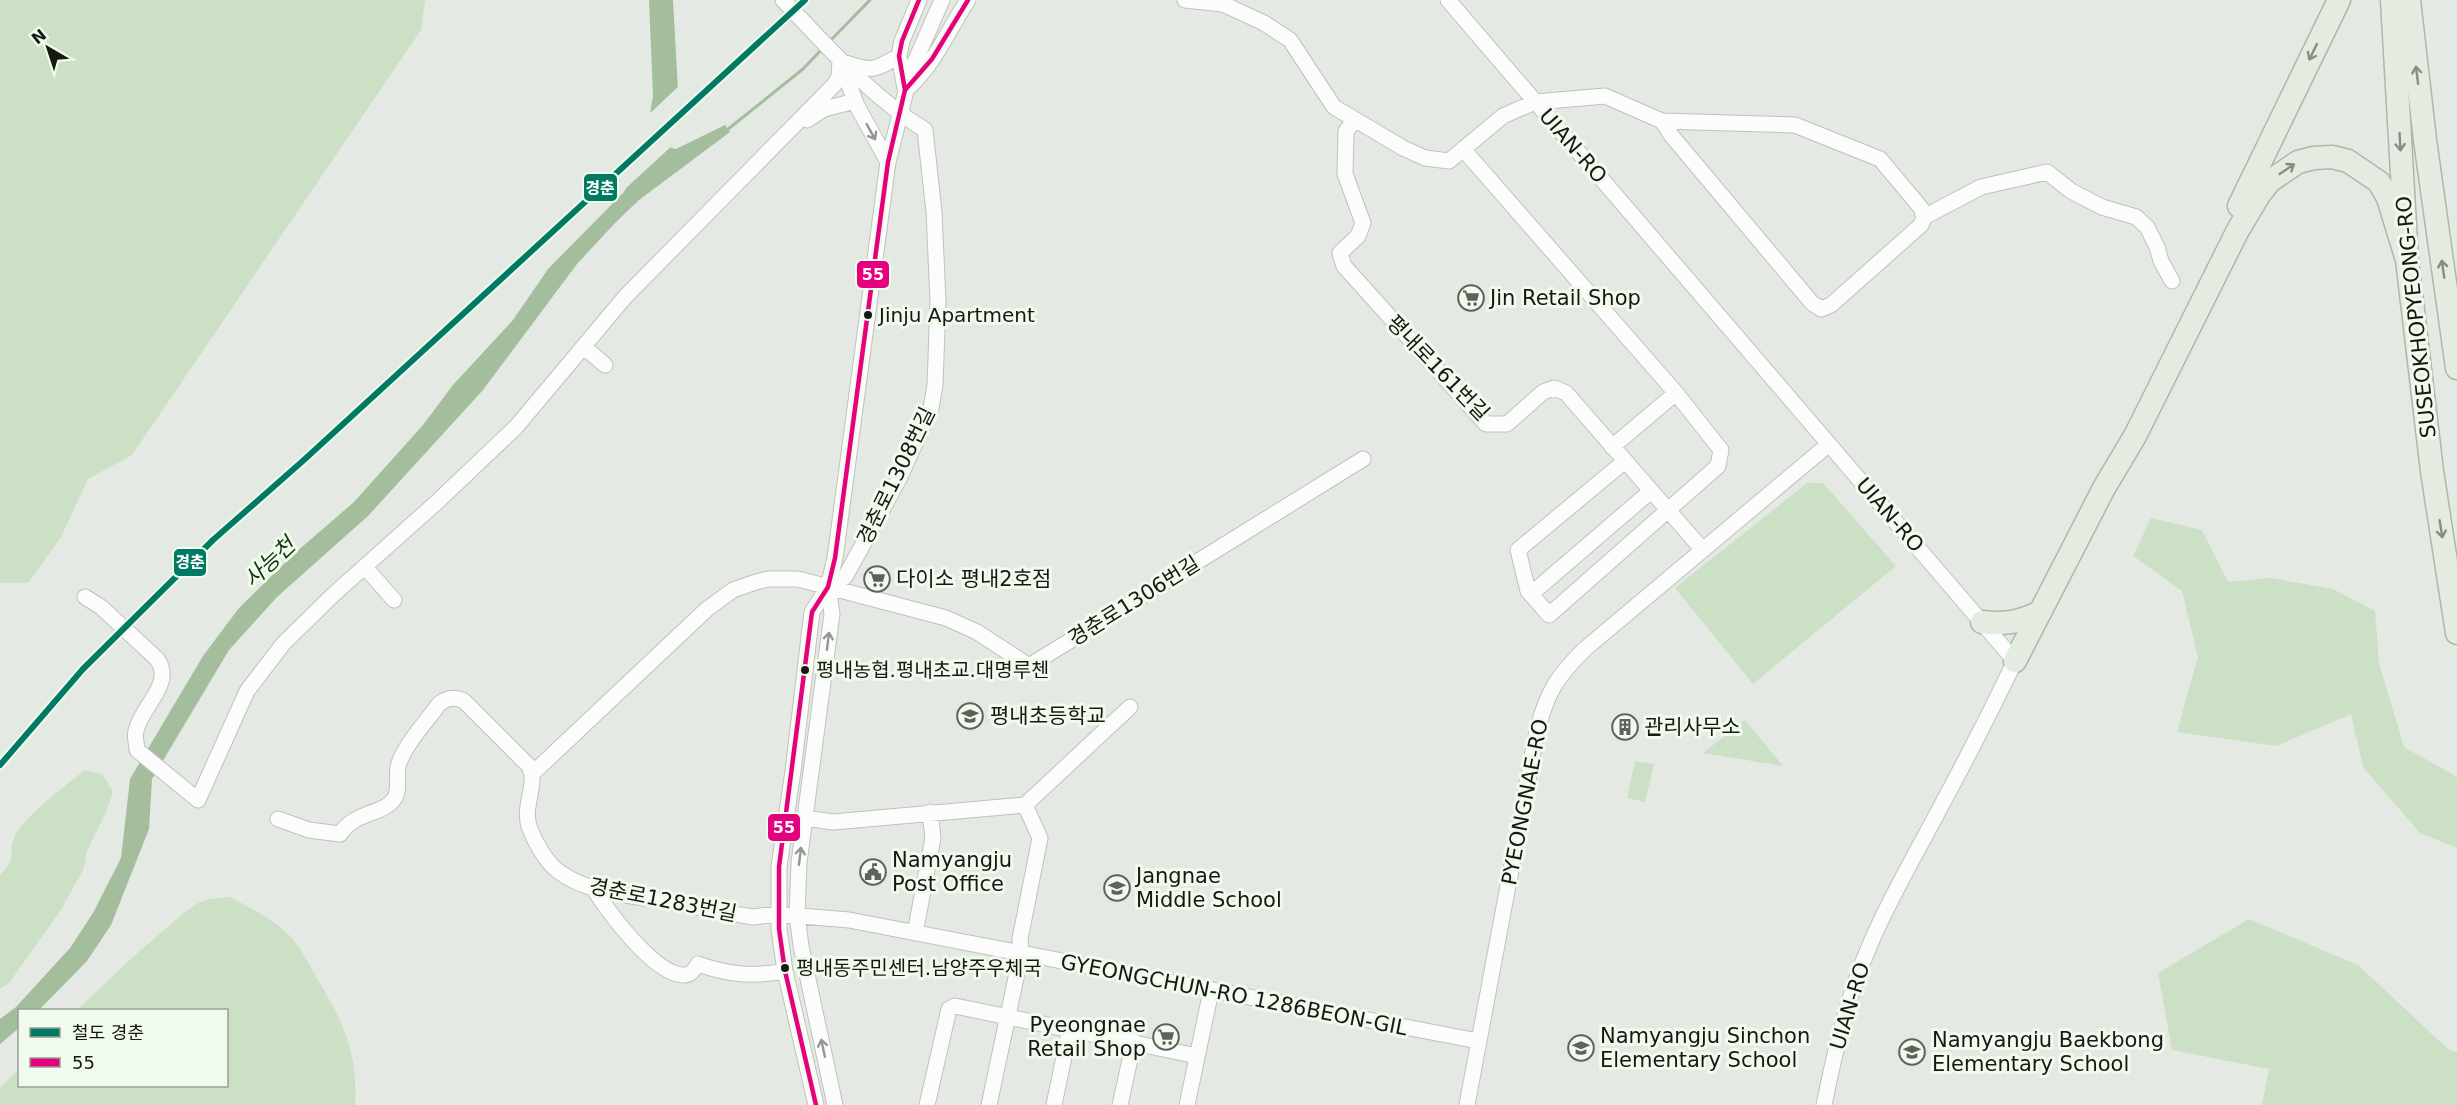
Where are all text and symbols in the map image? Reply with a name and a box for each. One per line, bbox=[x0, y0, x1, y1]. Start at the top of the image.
north arrow bbox=[18, 18, 78, 78]
text: N bbox=[28, 25, 50, 48]
one-way arrow bbox=[2307, 43, 2319, 61]
one-way arrow bbox=[2411, 66, 2422, 86]
street label: UIAN-RO bbox=[1534, 104, 1612, 188]
one-way arrow bbox=[866, 122, 877, 140]
one-way arrow bbox=[2395, 132, 2406, 152]
one-way arrow bbox=[2278, 163, 2294, 175]
line badge: 경춘 bbox=[583, 173, 618, 202]
text: 경춘 bbox=[585, 179, 615, 198]
street label: SUSEOKHOPYEONG-RO bbox=[2391, 195, 2441, 439]
one-way arrow bbox=[2437, 259, 2448, 279]
line badge: 55 bbox=[856, 260, 890, 289]
text: 55 bbox=[862, 265, 884, 284]
supermarket icon: Jin Retail Shop bbox=[1456, 283, 1486, 313]
place label: Jin Retail Shop bbox=[1488, 286, 1641, 310]
place label: Jinju Apartment bbox=[877, 303, 1035, 327]
marker: Jinju Apartment bbox=[862, 309, 874, 321]
street label: 평내로161번길 bbox=[1382, 311, 1494, 425]
street label: 경춘로1308번길 bbox=[852, 403, 940, 549]
street label: UIAN-RO bbox=[1851, 473, 1929, 557]
one-way arrow bbox=[2435, 518, 2446, 538]
water label: 사능천 bbox=[239, 531, 302, 592]
line badge: 경춘 bbox=[173, 548, 207, 577]
street label: 경춘로1306번길 bbox=[1064, 551, 1204, 651]
text: 경춘 bbox=[175, 553, 205, 572]
supermarket icon: 다이소 평내2호점 bbox=[862, 564, 892, 594]
place label: 다이소 평내2호점 bbox=[896, 567, 1051, 591]
one-way arrow bbox=[823, 632, 834, 652]
place label: 평내농협.평내초교.대명루첸 bbox=[816, 658, 1050, 682]
marker: 평내농협.평내초교.대명루첸 bbox=[799, 664, 811, 676]
school or university icon: 평내초등학교 bbox=[955, 701, 985, 731]
place label: 평내초등학교 bbox=[990, 704, 1106, 728]
building icon: 관리사무소 bbox=[1610, 712, 1640, 742]
place label: 관리사무소 bbox=[1644, 715, 1741, 739]
street label: PYEONGNAE-RO bbox=[1497, 717, 1553, 887]
line badge: 55 bbox=[767, 813, 801, 842]
text: 55 bbox=[773, 818, 795, 837]
one-way arrow bbox=[795, 846, 806, 866]
place label: Namyangju Post Office bbox=[892, 848, 1012, 896]
public building icon: Namyangju Post Office bbox=[858, 857, 888, 887]
place label: Jangnae Middle School bbox=[1134, 864, 1282, 912]
school or university icon: Jangnae Middle School bbox=[1102, 873, 1132, 903]
street label: 경춘로1283번길 bbox=[587, 874, 739, 926]
street label: GYEONGCHUN-RO 1286BEON-GIL bbox=[1059, 950, 1410, 1040]
place label: 평내동주민센터.남양주우체국 bbox=[796, 956, 1042, 980]
street label: UIAN-RO bbox=[1825, 959, 1875, 1053]
marker: 평내동주민센터.남양주우체국 bbox=[779, 962, 791, 974]
legend bbox=[18, 1009, 228, 1087]
place label: Pyeongnae Retail Shop bbox=[1027, 1013, 1146, 1061]
text: 철도 경춘 bbox=[72, 1022, 144, 1043]
supermarket icon: Pyeongnae Retail Shop bbox=[1151, 1022, 1181, 1052]
place label: Namyangju Sinchon Elementary School bbox=[1600, 1024, 1810, 1072]
place label: Namyangju Baekbong Elementary School bbox=[1932, 1028, 2164, 1076]
school or university icon: Namyangju Sinchon Elementary School bbox=[1566, 1033, 1596, 1063]
school or university icon: Namyangju Baekbong Elementary School bbox=[1897, 1037, 1927, 1067]
one-way arrow bbox=[817, 1039, 828, 1058]
text: 55 bbox=[72, 1052, 95, 1073]

